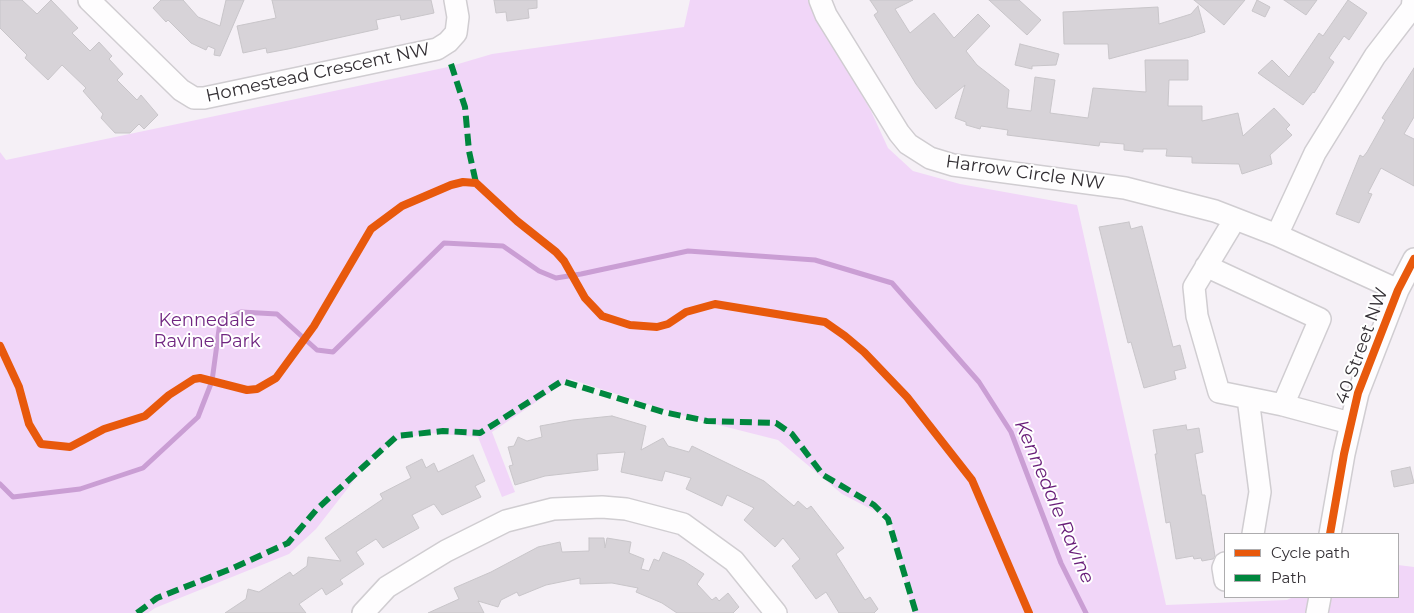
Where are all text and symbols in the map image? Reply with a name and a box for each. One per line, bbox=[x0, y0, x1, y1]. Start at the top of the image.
street label: Homestead Crescent NW bbox=[204, 39, 432, 107]
street label: Harrow Circle NW bbox=[944, 151, 1106, 195]
street label: 40 Street NW bbox=[1331, 285, 1393, 407]
park label: Kennedale Ravine Park bbox=[154, 310, 260, 352]
water label: Kennedale Ravine bbox=[1009, 417, 1099, 587]
legend bbox=[1224, 533, 1399, 598]
text: Cycle path bbox=[1271, 543, 1350, 562]
text: Path bbox=[1271, 568, 1307, 587]

